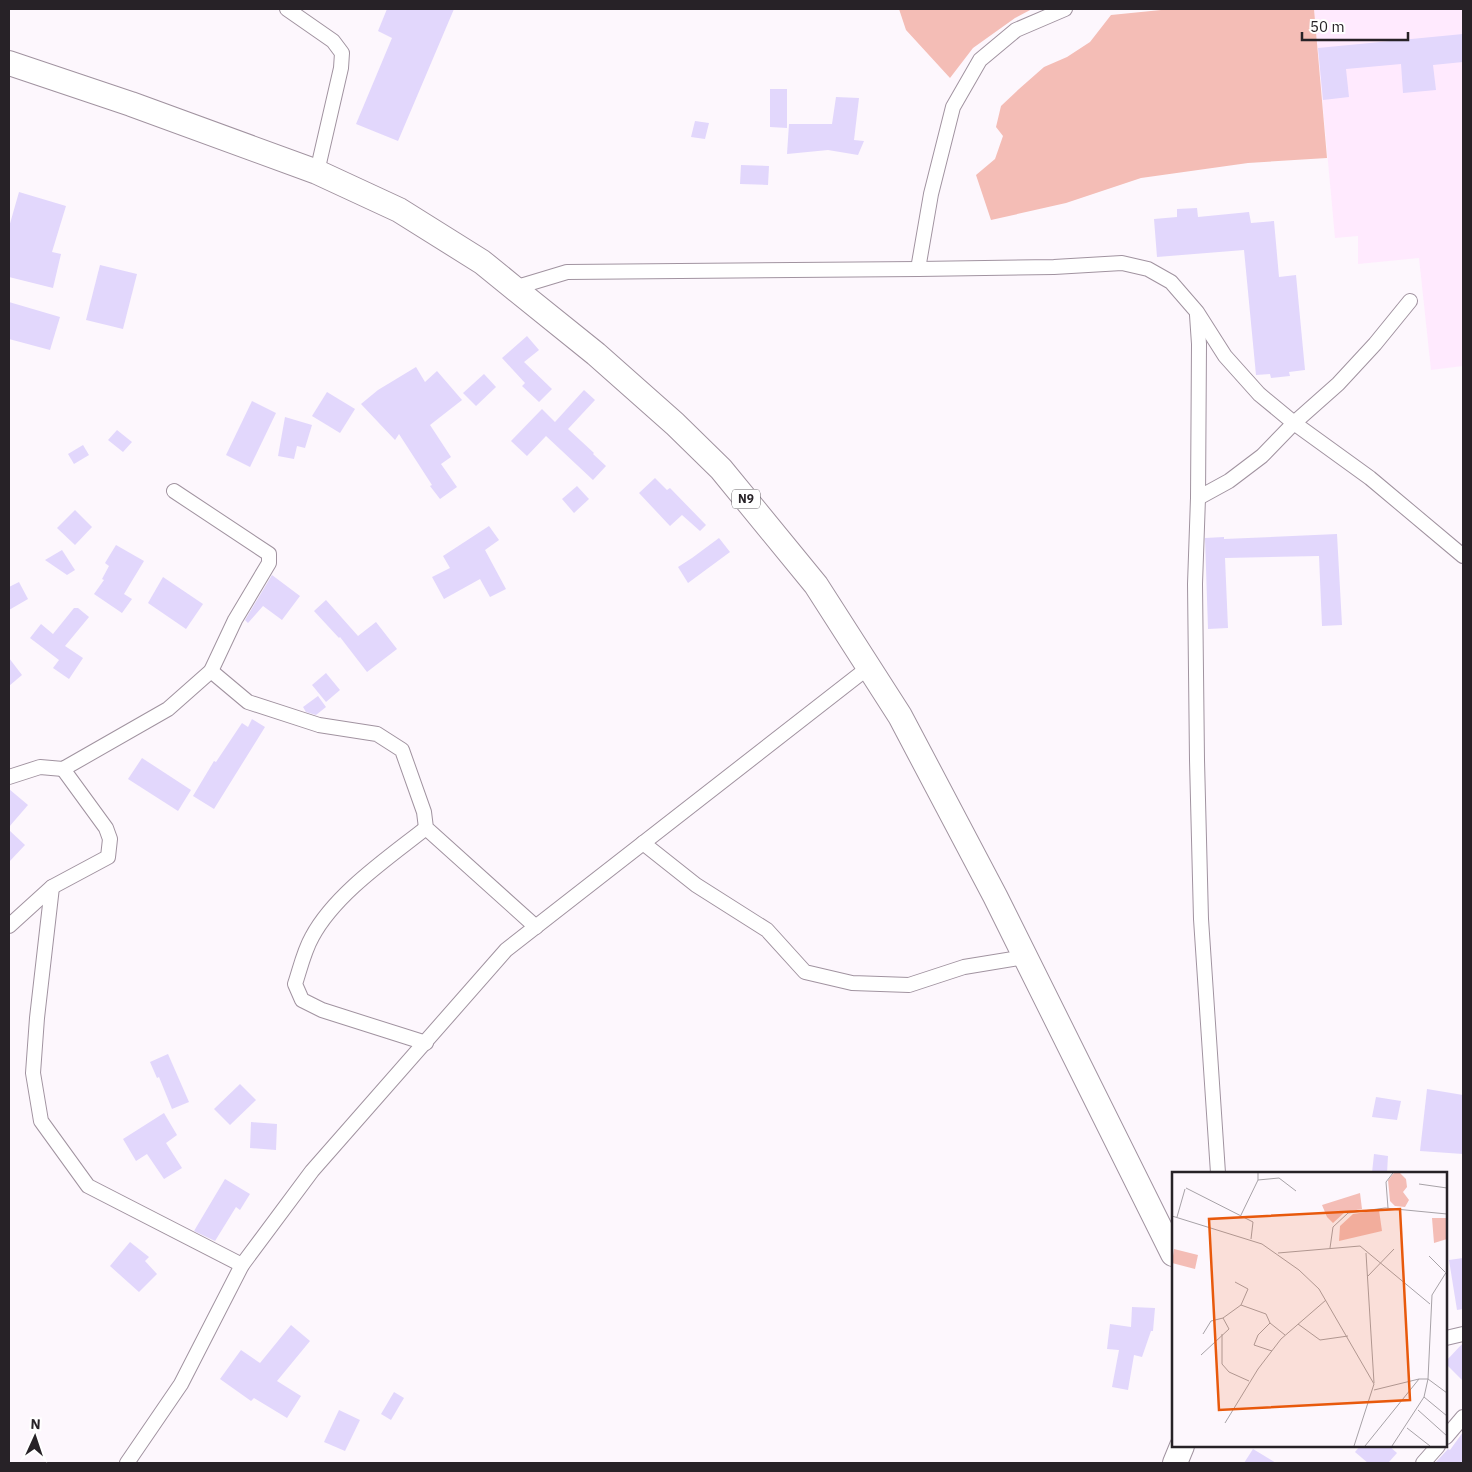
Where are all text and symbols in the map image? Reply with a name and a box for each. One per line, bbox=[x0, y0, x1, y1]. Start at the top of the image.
scale bar bbox=[1302, 10, 1408, 42]
text: 50 m bbox=[1310, 17, 1345, 36]
road number: N9 bbox=[732, 489, 760, 508]
inset map bbox=[1172, 1172, 1447, 1447]
north arrow bbox=[10, 1412, 60, 1462]
text: N bbox=[30, 1415, 41, 1433]

